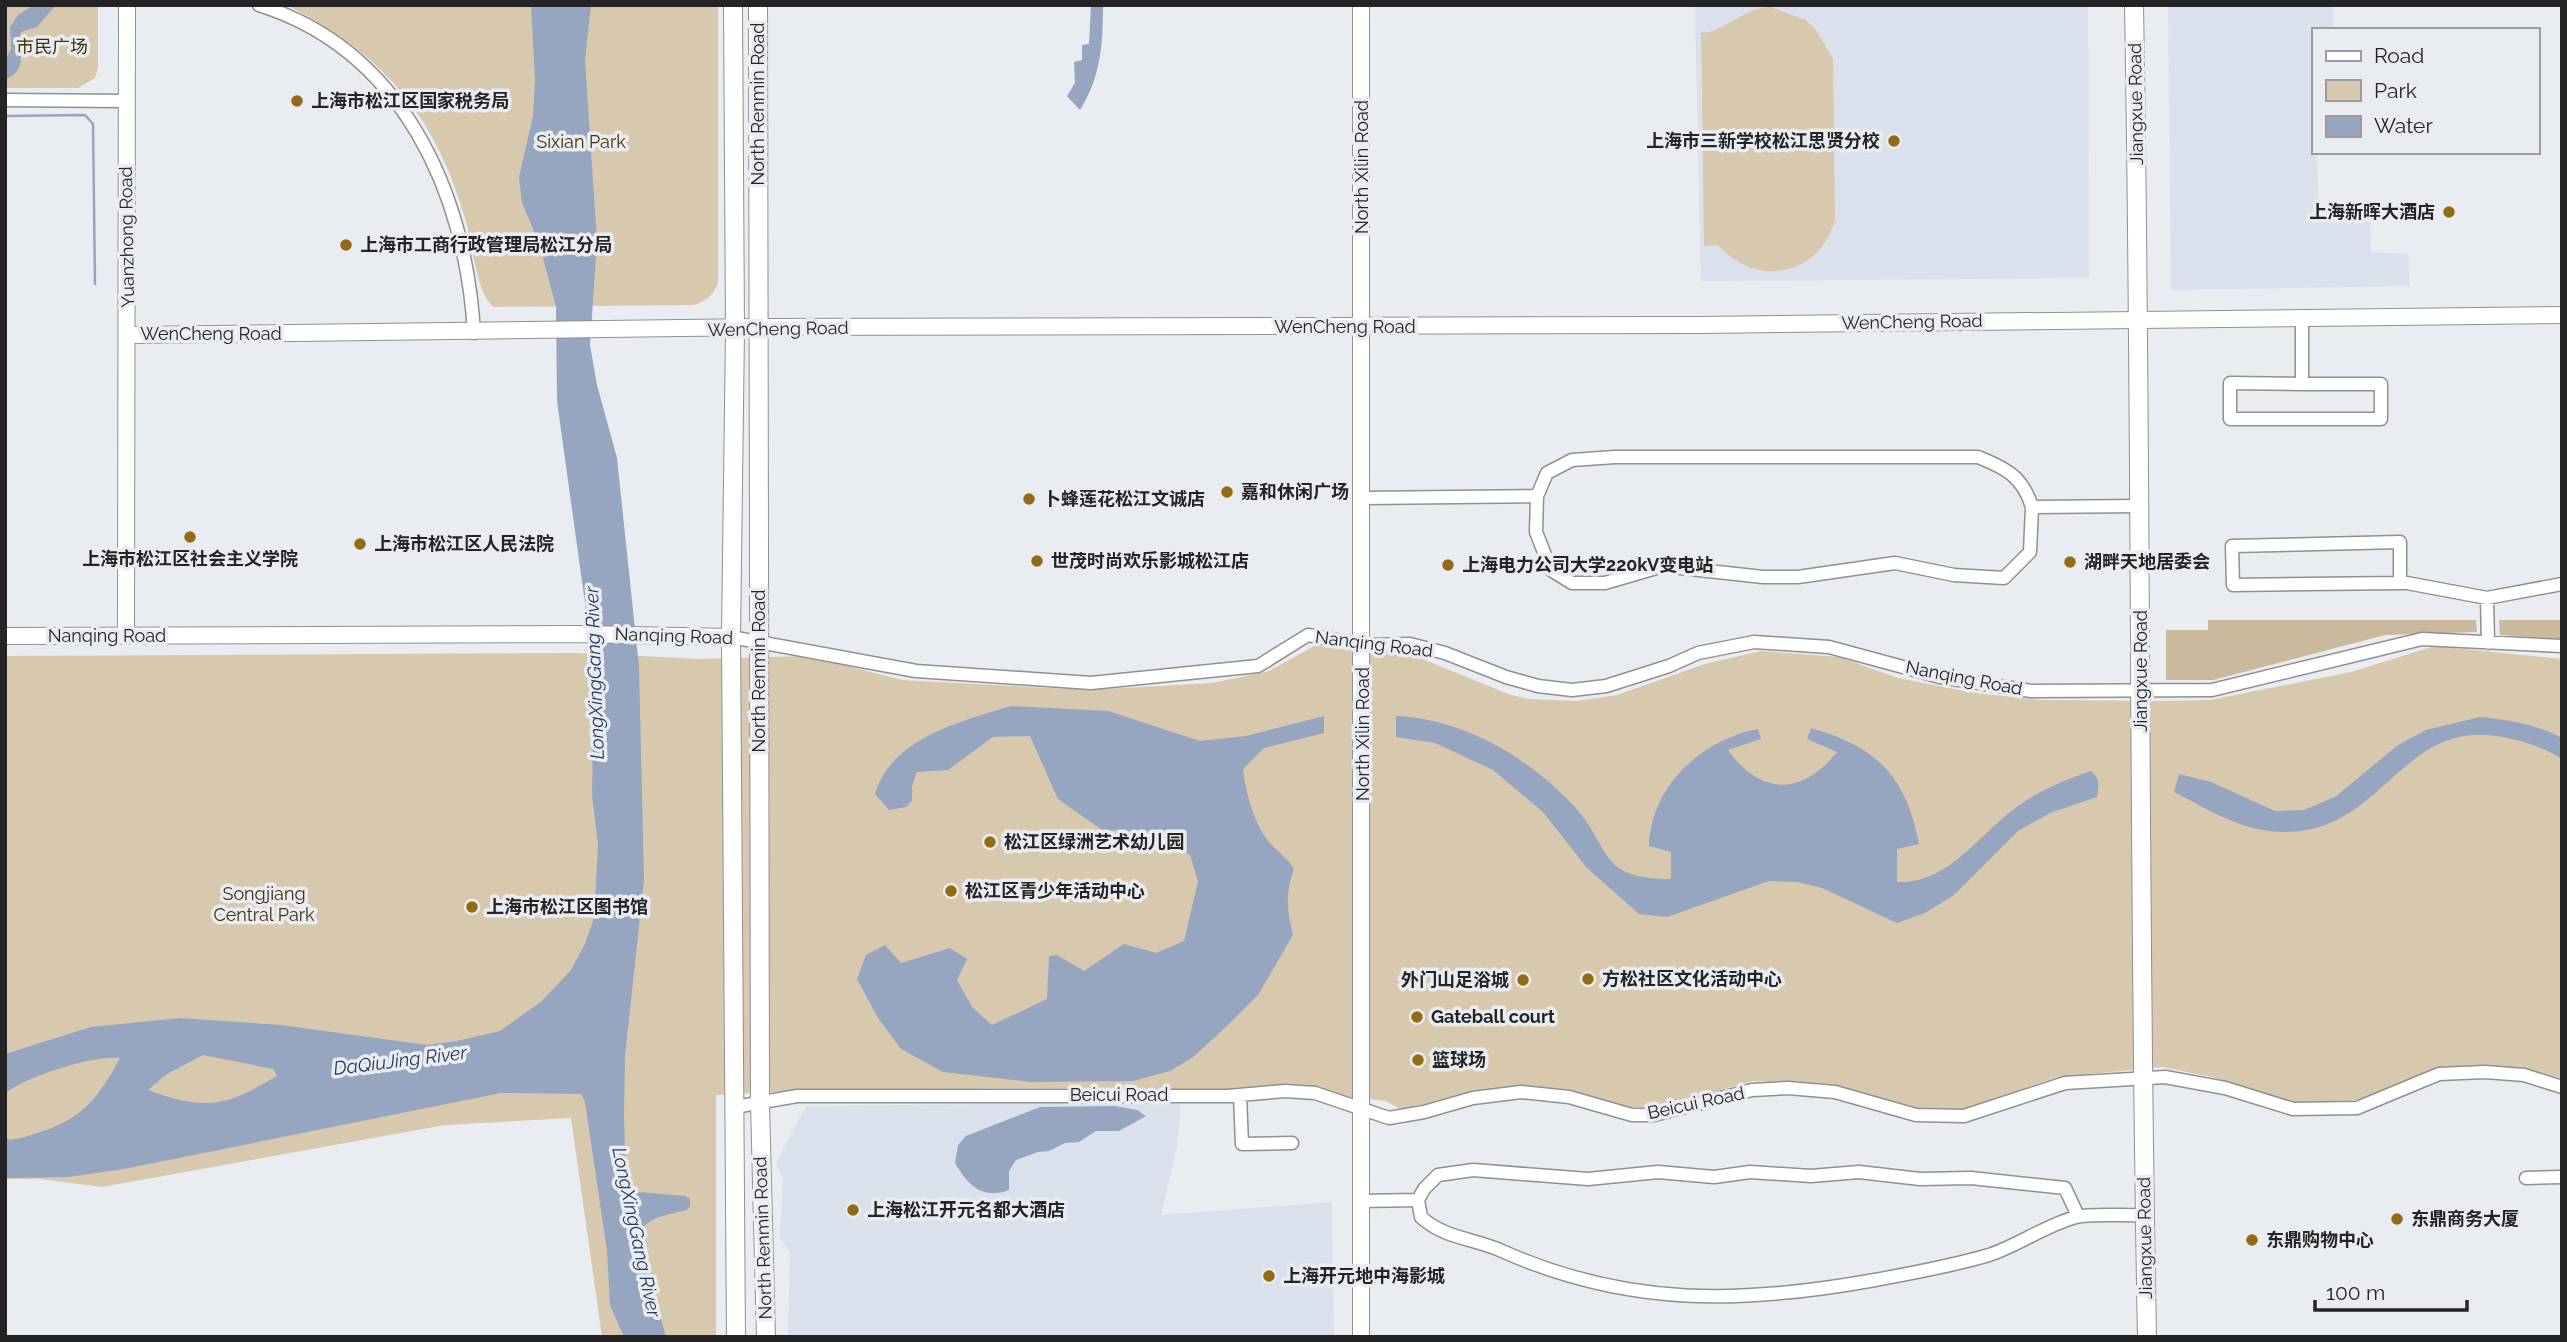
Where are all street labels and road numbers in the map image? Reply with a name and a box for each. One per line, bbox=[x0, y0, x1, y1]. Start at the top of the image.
street label: North Renmin Road bbox=[747, 22, 768, 186]
street label: Jiangxue Road bbox=[2124, 43, 2147, 165]
street label: North Xilin Road bbox=[1351, 100, 1372, 234]
street label: Yuanzhong Road bbox=[115, 166, 138, 308]
street label: WenCheng Road bbox=[1841, 310, 1983, 333]
street label: WenCheng Road bbox=[1274, 316, 1416, 337]
street label: WenCheng Road bbox=[707, 317, 849, 340]
street label: WenCheng Road bbox=[140, 323, 282, 344]
street label: North Renmin Road bbox=[748, 589, 769, 753]
street label: Jiangxue Road bbox=[2130, 610, 2151, 732]
street label: Nanqing Road bbox=[614, 623, 734, 648]
street label: Nanqing Road bbox=[48, 625, 166, 646]
street label: Nanqing Road bbox=[1314, 626, 1434, 661]
street label: Nanqing Road bbox=[1904, 656, 2024, 699]
street label: North Xilin Road bbox=[1352, 667, 1373, 801]
street label: Beicui Road bbox=[1645, 1082, 1746, 1123]
street label: Beicui Road bbox=[1070, 1084, 1168, 1105]
street label: North Renmin Road bbox=[749, 1156, 776, 1320]
street label: Jiangxue Road bbox=[2133, 1177, 2156, 1299]

